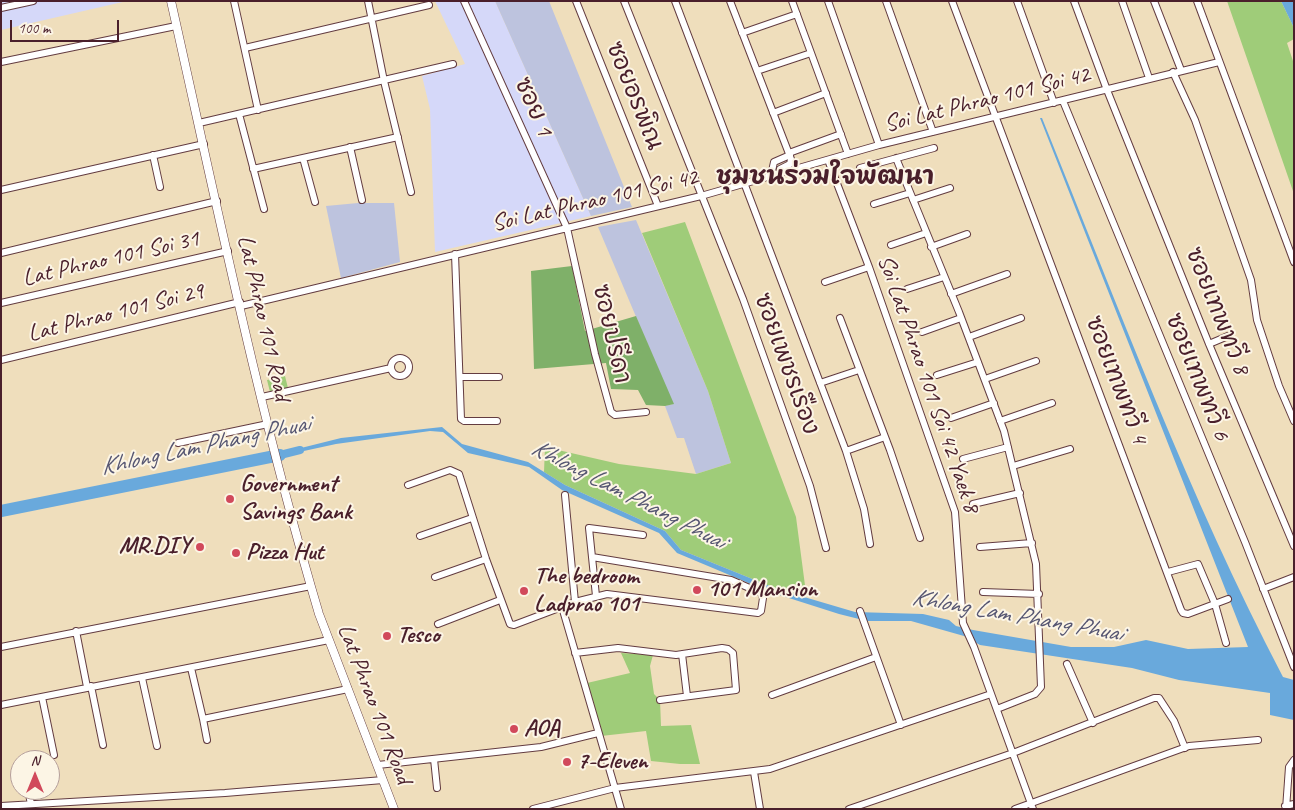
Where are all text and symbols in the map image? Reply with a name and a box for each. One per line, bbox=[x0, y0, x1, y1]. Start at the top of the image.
scale bar bbox=[12, 10, 121, 42]
text: 100 m bbox=[18, 19, 50, 38]
street label: ซอยอรพิณ bbox=[599, 38, 669, 154]
street label: Soi Lat Phrao 101 Soi 42 bbox=[881, 61, 1093, 139]
street label: ซอย 1 bbox=[507, 73, 559, 141]
district label: ชุมชนร่วมใจพัฒนา bbox=[716, 162, 934, 192]
street label: Soi Lat Phrao 101 Soi 42 bbox=[489, 163, 701, 239]
street label: Lat Phrao 101 Soi 31 bbox=[20, 225, 202, 293]
street label: Lat Phrao 101 Road bbox=[230, 233, 296, 403]
street label: ซอยเทพทวี 8 bbox=[1178, 243, 1256, 379]
street label: Soi Lat Phrao 101 Soi 42 Yaek 8 bbox=[870, 251, 986, 517]
street label: Lat Phrao 101 Soi 29 bbox=[25, 277, 207, 349]
street label: ซอยปรีดา bbox=[586, 282, 636, 386]
street label: ซอยเพชรเรือง bbox=[747, 289, 825, 439]
street label: ซอยเทพทวี 6 bbox=[1158, 309, 1236, 445]
street label: ซอยเทพทวี 4 bbox=[1078, 312, 1154, 448]
water label: Khlong Lam Phang Phuai bbox=[98, 409, 312, 483]
water label: Khlong Lam Phang Phuai bbox=[526, 433, 730, 557]
place label: Government Savings Bank bbox=[240, 471, 352, 527]
marker: Government Savings Bank bbox=[224, 493, 236, 505]
place label: MR.DIY bbox=[119, 533, 190, 561]
place label: Pizza Hut bbox=[246, 539, 324, 567]
marker: MR.DIY bbox=[194, 541, 206, 553]
marker: Pizza Hut bbox=[230, 547, 242, 559]
place label: The bedroom Ladprao 101 bbox=[534, 563, 639, 619]
place label: 101 Mansion bbox=[707, 576, 817, 604]
water label: Khlong Lam Phang Phuai bbox=[909, 583, 1125, 649]
marker: 101 Mansion bbox=[691, 584, 703, 596]
marker: The bedroom Ladprao 101 bbox=[518, 585, 530, 597]
street label: Lat Phrao 101 Road bbox=[330, 620, 418, 788]
place label: Tesco bbox=[397, 622, 440, 650]
marker: Tesco bbox=[381, 630, 393, 642]
place label: AOA bbox=[524, 715, 560, 743]
marker: AOA bbox=[508, 723, 520, 735]
place label: 7-Eleven bbox=[577, 748, 648, 776]
north arrow bbox=[10, 750, 60, 800]
text: N bbox=[31, 752, 39, 769]
marker: 7-Eleven bbox=[561, 756, 573, 768]

